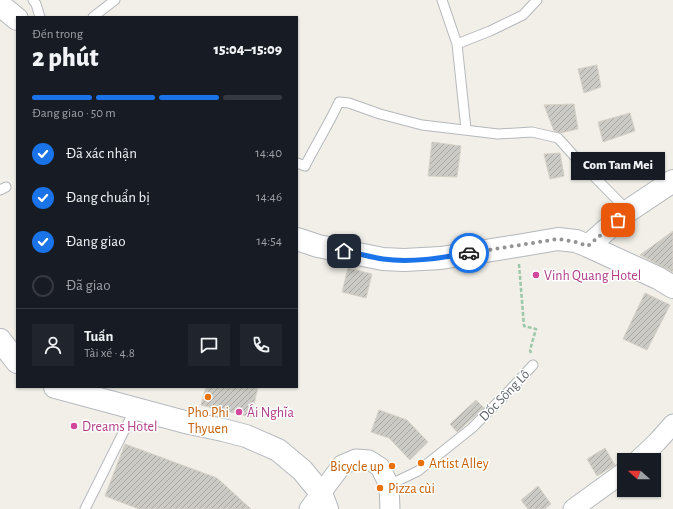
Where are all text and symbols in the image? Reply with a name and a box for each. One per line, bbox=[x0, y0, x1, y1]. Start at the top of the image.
text: Đến trong bbox=[32, 28, 83, 41]
text: 15:04–15:09 bbox=[214, 42, 282, 57]
text: 2 phút bbox=[32, 45, 99, 71]
text: Đang giao · 50 m bbox=[32, 107, 116, 120]
icon: check bbox=[32, 143, 54, 165]
text: Đã xác nhận bbox=[66, 146, 137, 161]
text: 14:40 bbox=[255, 147, 282, 160]
callout: Com Tam Mei bbox=[571, 152, 665, 180]
text: Com Tam Mei bbox=[583, 159, 653, 172]
icon: check bbox=[32, 187, 54, 209]
text: Đang chuẩn bị bbox=[66, 190, 150, 205]
text: 14:46 bbox=[256, 191, 282, 204]
pin bbox=[601, 203, 635, 237]
icon: bag bbox=[607, 209, 629, 231]
icon: check bbox=[32, 231, 54, 253]
courier bbox=[449, 233, 489, 273]
text: Đang giao bbox=[66, 234, 126, 249]
pin bbox=[327, 234, 361, 268]
text: 14:54 bbox=[257, 235, 282, 248]
icon: home bbox=[333, 240, 355, 262]
icon: car bbox=[458, 242, 480, 264]
place label: Vinh Quang Hotel bbox=[544, 269, 641, 283]
marker: Vinh Quang Hotel bbox=[531, 270, 541, 280]
text: Đã giao bbox=[66, 278, 111, 293]
button: person bbox=[32, 324, 74, 366]
button: chat bbox=[188, 324, 230, 366]
button: phone bbox=[240, 324, 282, 366]
text: Tuấn bbox=[84, 329, 113, 344]
text: Tài xế · 4.8 bbox=[84, 347, 135, 360]
street label: Dốc Sông Lô bbox=[476, 366, 533, 424]
marker: Pho Phi Thyuen bbox=[203, 392, 213, 402]
place label: Ái Nghĩa bbox=[247, 403, 294, 420]
place label: Pho Phi Thyuen bbox=[187, 406, 229, 436]
marker: Ái Nghĩa bbox=[234, 407, 244, 417]
place label: Dreams Hotel bbox=[82, 420, 157, 434]
marker: Dreams Hotel bbox=[69, 421, 79, 431]
north arrow bbox=[617, 453, 661, 497]
map controls bbox=[617, 453, 661, 497]
place label: Artist Alley bbox=[429, 457, 489, 471]
marker: Artist Alley bbox=[416, 458, 426, 468]
place label: Bicycle up bbox=[330, 460, 384, 474]
marker: Bicycle up bbox=[387, 461, 397, 471]
place label: Pizza cùi bbox=[388, 482, 435, 496]
marker: Pizza cùi bbox=[375, 483, 385, 493]

